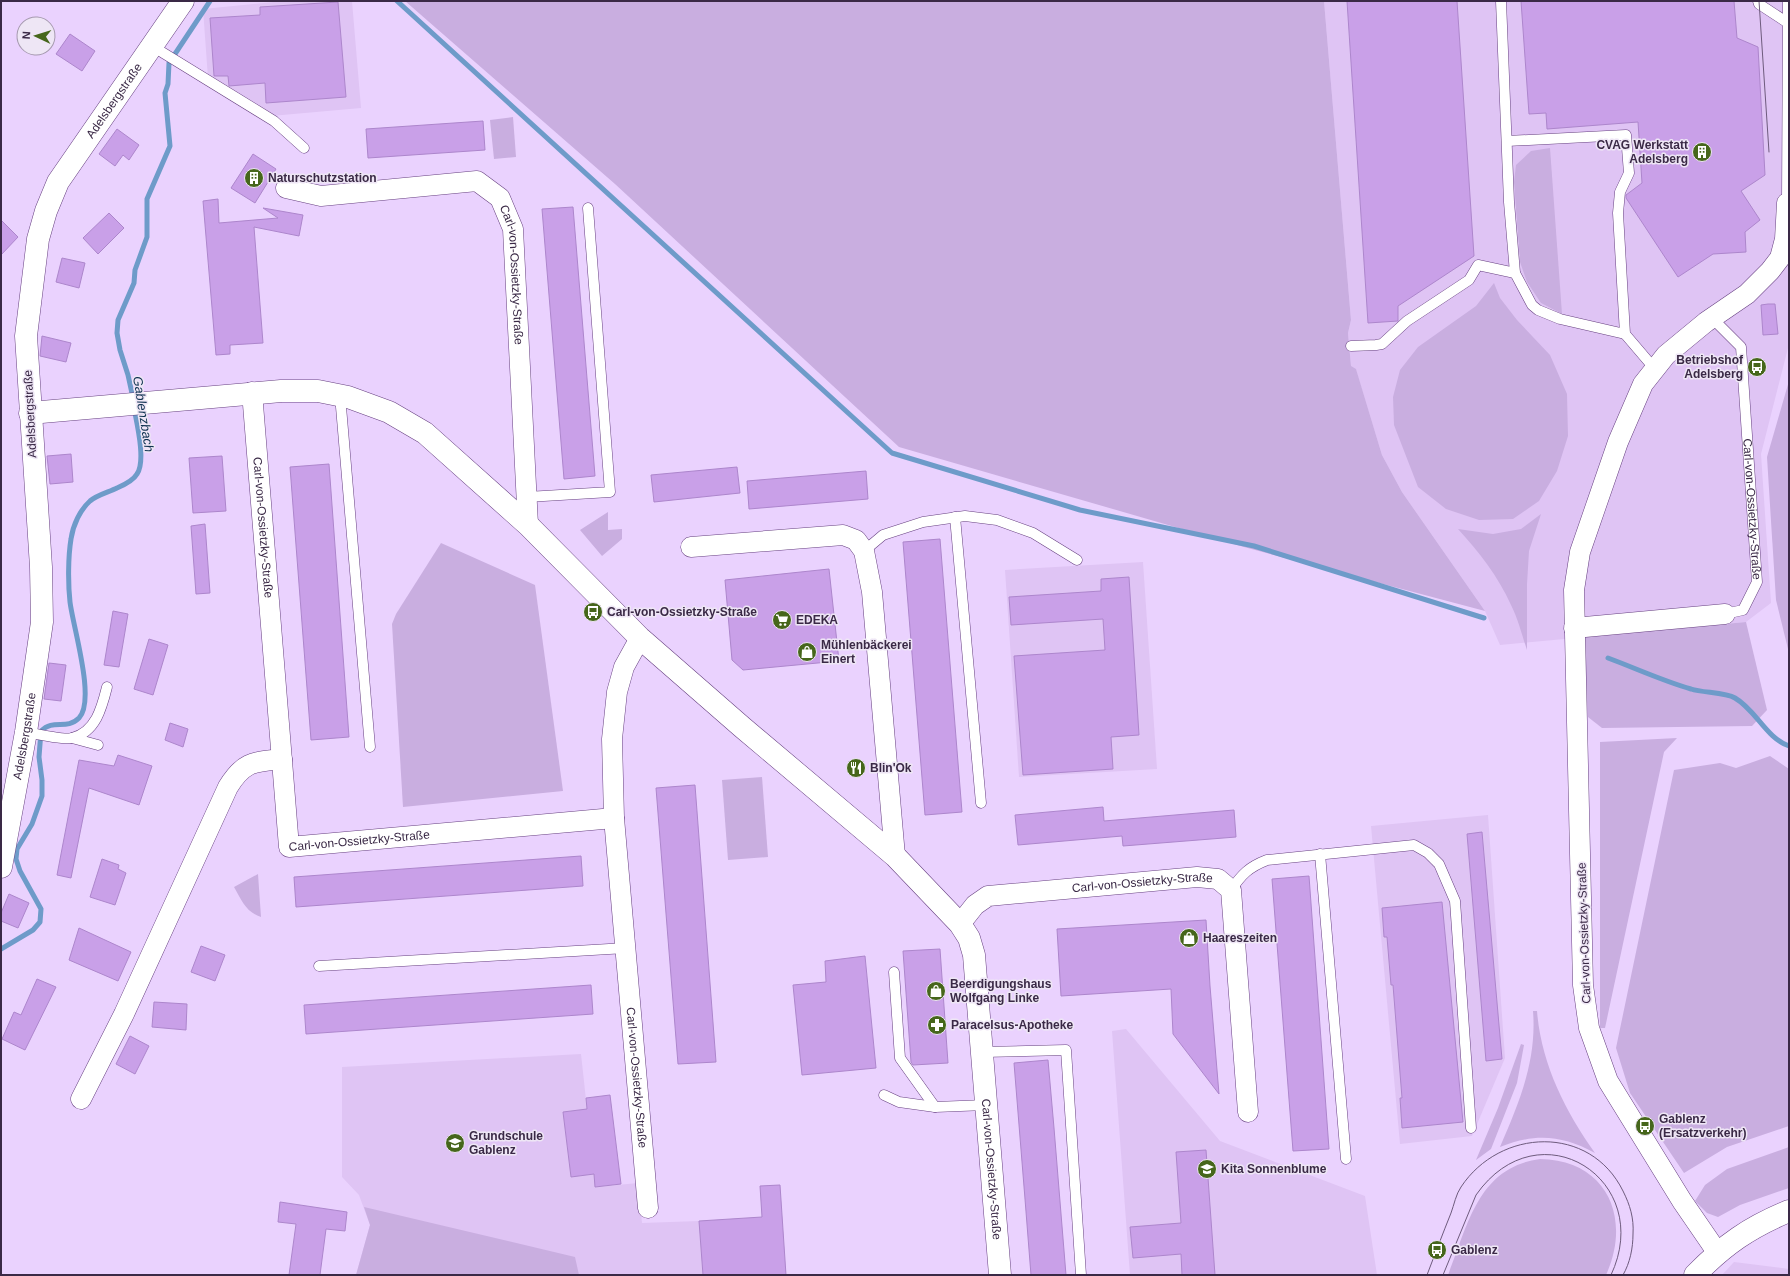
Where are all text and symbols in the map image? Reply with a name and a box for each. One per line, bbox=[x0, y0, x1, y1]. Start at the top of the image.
north arrow bbox=[16, 16, 56, 56]
text: N bbox=[20, 31, 32, 40]
street label: Adelsbergstraße bbox=[83, 60, 145, 141]
place label: CVAG Werkstatt Adelsberg bbox=[1596, 138, 1688, 166]
building icon: CVAG Werkstatt Adelsberg bbox=[1691, 141, 1713, 163]
building icon: Naturschutzstation bbox=[243, 167, 265, 189]
place label: Naturschutzstation bbox=[268, 171, 377, 185]
street label: Carl-von-Ossietzky-Straße bbox=[497, 203, 526, 345]
place label: Betriebshof Adelsberg bbox=[1676, 353, 1744, 381]
bus stop icon: Betriebshof Adelsberg bbox=[1746, 356, 1768, 378]
street label: Adelsbergstraße bbox=[21, 369, 39, 458]
water label: Gablenzbach bbox=[130, 375, 157, 453]
street label: Carl-von-Ossietzky-Straße bbox=[1740, 438, 1764, 580]
street label: Carl-von-Ossietzky-Straße bbox=[250, 456, 276, 599]
bus stop icon: Carl-von-Ossietzky-Straße bbox=[582, 601, 604, 623]
place label: Carl-von-Ossietzky-Straße bbox=[607, 605, 757, 619]
supermarket icon: EDEKA bbox=[771, 609, 793, 631]
place label: EDEKA bbox=[796, 613, 838, 627]
place label: Mühlenbäckerei Einert bbox=[821, 638, 912, 666]
shop icon: Mühlenbäckerei Einert bbox=[796, 641, 818, 663]
street label: Adelsbergstraße bbox=[10, 691, 39, 781]
restaurant icon: Blin'Ok bbox=[845, 757, 867, 779]
place label: Blin'Ok bbox=[870, 761, 912, 775]
street label: Carl-von-Ossietzky-Straße bbox=[288, 827, 431, 854]
street label: Carl-von-Ossietzky-Straße bbox=[1575, 862, 1593, 1004]
street label: Carl-von-Ossietzky-Straße bbox=[1071, 870, 1214, 895]
shop icon: Haareszeiten bbox=[1178, 927, 1200, 949]
place label: Haareszeiten bbox=[1203, 931, 1277, 945]
place label: Beerdigungshaus Wolfgang Linke bbox=[950, 977, 1052, 1005]
shop icon: Beerdigungshaus Wolfgang Linke bbox=[925, 980, 947, 1002]
street label: Carl-von-Ossietzky-Straße bbox=[624, 1007, 650, 1149]
pharmacy icon: Paracelsus-Apotheke bbox=[926, 1014, 948, 1036]
place label: Paracelsus-Apotheke bbox=[951, 1018, 1073, 1032]
street label: Carl-von-Ossietzky-Straße bbox=[979, 1098, 1004, 1241]
place label: Gablenz (Ersatzverkehr) bbox=[1659, 1112, 1746, 1140]
bus stop icon: Gablenz (Ersatzverkehr) bbox=[1634, 1115, 1656, 1137]
place label: Grundschule Gablenz bbox=[469, 1129, 543, 1157]
school or university icon: Grundschule Gablenz bbox=[444, 1132, 466, 1154]
school or university icon: Kita Sonnenblume bbox=[1196, 1158, 1218, 1180]
place label: Kita Sonnenblume bbox=[1221, 1162, 1327, 1176]
bus stop icon: Gablenz bbox=[1426, 1239, 1448, 1261]
place label: Gablenz bbox=[1451, 1243, 1498, 1257]

